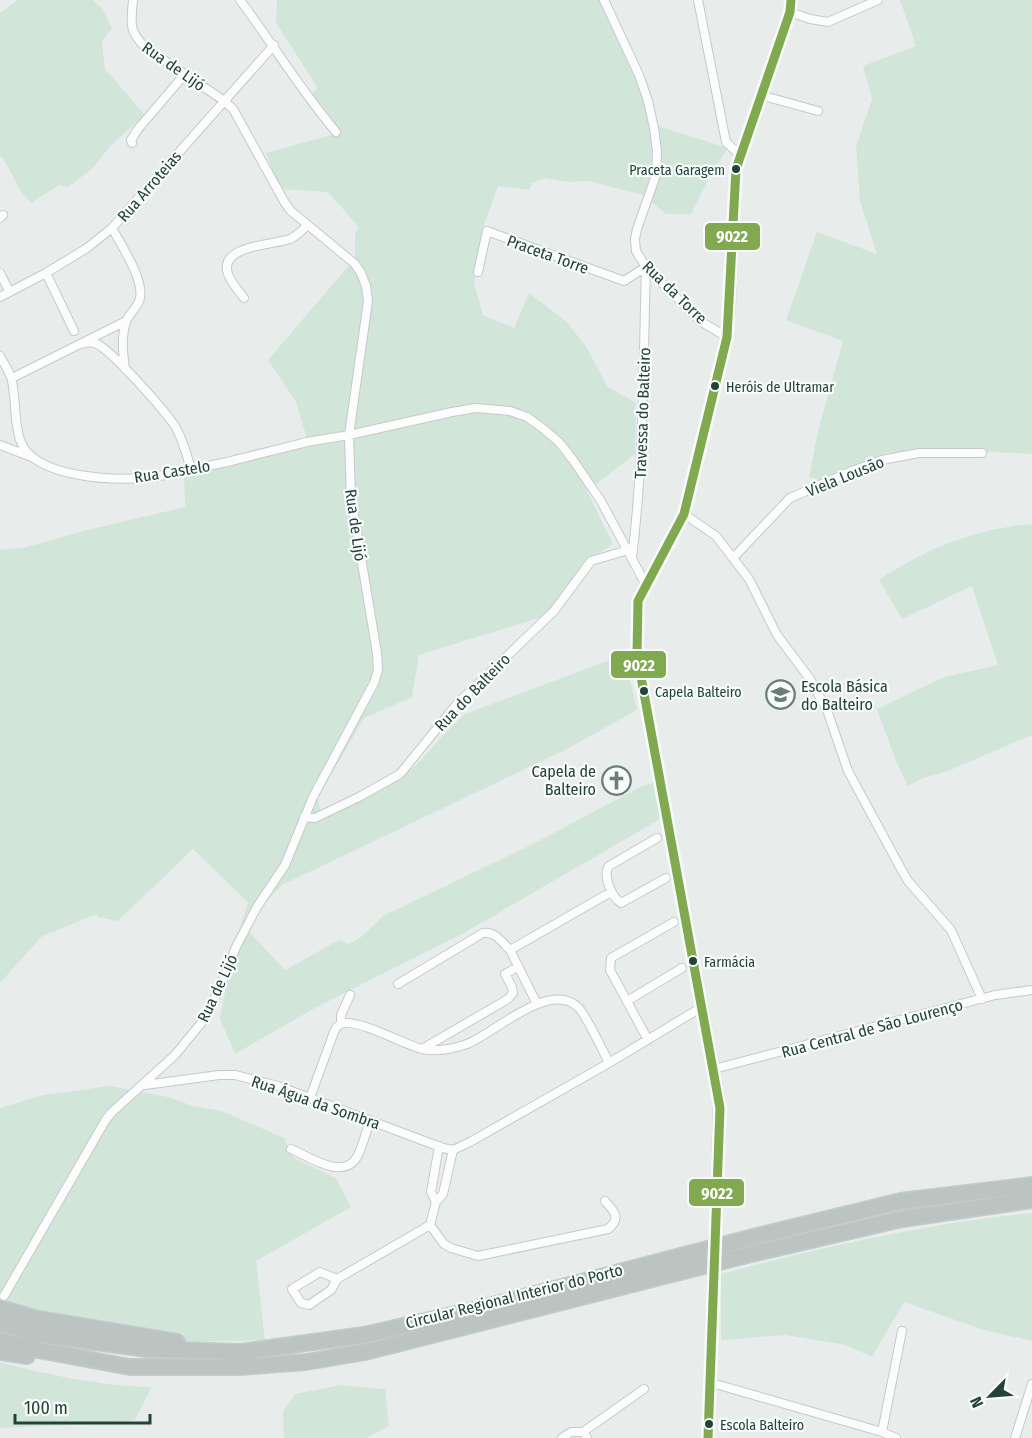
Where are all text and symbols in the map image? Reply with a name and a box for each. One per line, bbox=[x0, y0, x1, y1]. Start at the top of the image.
street label: Rua de Lijó bbox=[139, 38, 209, 95]
street label: Rua Arroteias bbox=[113, 147, 185, 226]
place label: Praceta Garagem bbox=[629, 162, 725, 179]
marker: Praceta Garagem bbox=[730, 163, 742, 175]
line badge: 9022 bbox=[704, 222, 761, 251]
text: 9022 bbox=[716, 227, 748, 246]
street label: Praceta Torre bbox=[504, 231, 591, 278]
street label: Rua da Torre bbox=[638, 257, 711, 328]
street label: Travessa do Balteiro bbox=[631, 347, 654, 479]
place label: Heróis de Ultramar bbox=[726, 379, 834, 396]
marker: Heróis de Ultramar bbox=[709, 380, 721, 392]
street label: Viela Lousão bbox=[803, 452, 887, 501]
street label: Rua Castelo bbox=[133, 456, 211, 487]
street label: Rua de Lijó bbox=[341, 488, 370, 562]
street label: Rua do Balteiro bbox=[431, 650, 514, 735]
line badge: 9022 bbox=[610, 650, 667, 679]
text: 9022 bbox=[623, 656, 655, 675]
place label: Escola Básica do Balteiro bbox=[801, 677, 888, 714]
school or university icon: Escola Básica do Balteiro bbox=[764, 679, 796, 711]
place label: Capela Balteiro bbox=[655, 684, 742, 701]
marker: Capela Balteiro bbox=[638, 685, 650, 697]
place label: Capela de Balteiro bbox=[532, 762, 596, 799]
church icon: Capela de Balteiro bbox=[601, 764, 633, 796]
street label: Rua de Lijó bbox=[194, 951, 241, 1025]
place label: Farmácia bbox=[704, 954, 755, 971]
marker: Farmácia bbox=[687, 955, 699, 967]
street label: Rua Central de São Lourenço bbox=[779, 995, 965, 1062]
street label: Rua Água da Sombra bbox=[249, 1072, 383, 1133]
line badge: 9022 bbox=[688, 1178, 745, 1207]
text: 9022 bbox=[701, 1184, 733, 1203]
street label: Circular Regional Interior do Porto bbox=[404, 1260, 625, 1333]
north arrow bbox=[960, 1366, 1020, 1426]
scale bar bbox=[15, 1387, 150, 1425]
text: N bbox=[966, 1394, 987, 1410]
text: 100 m bbox=[24, 1397, 68, 1419]
place label: Escola Balteiro bbox=[720, 1417, 804, 1434]
marker: Escola Balteiro bbox=[703, 1418, 715, 1430]

